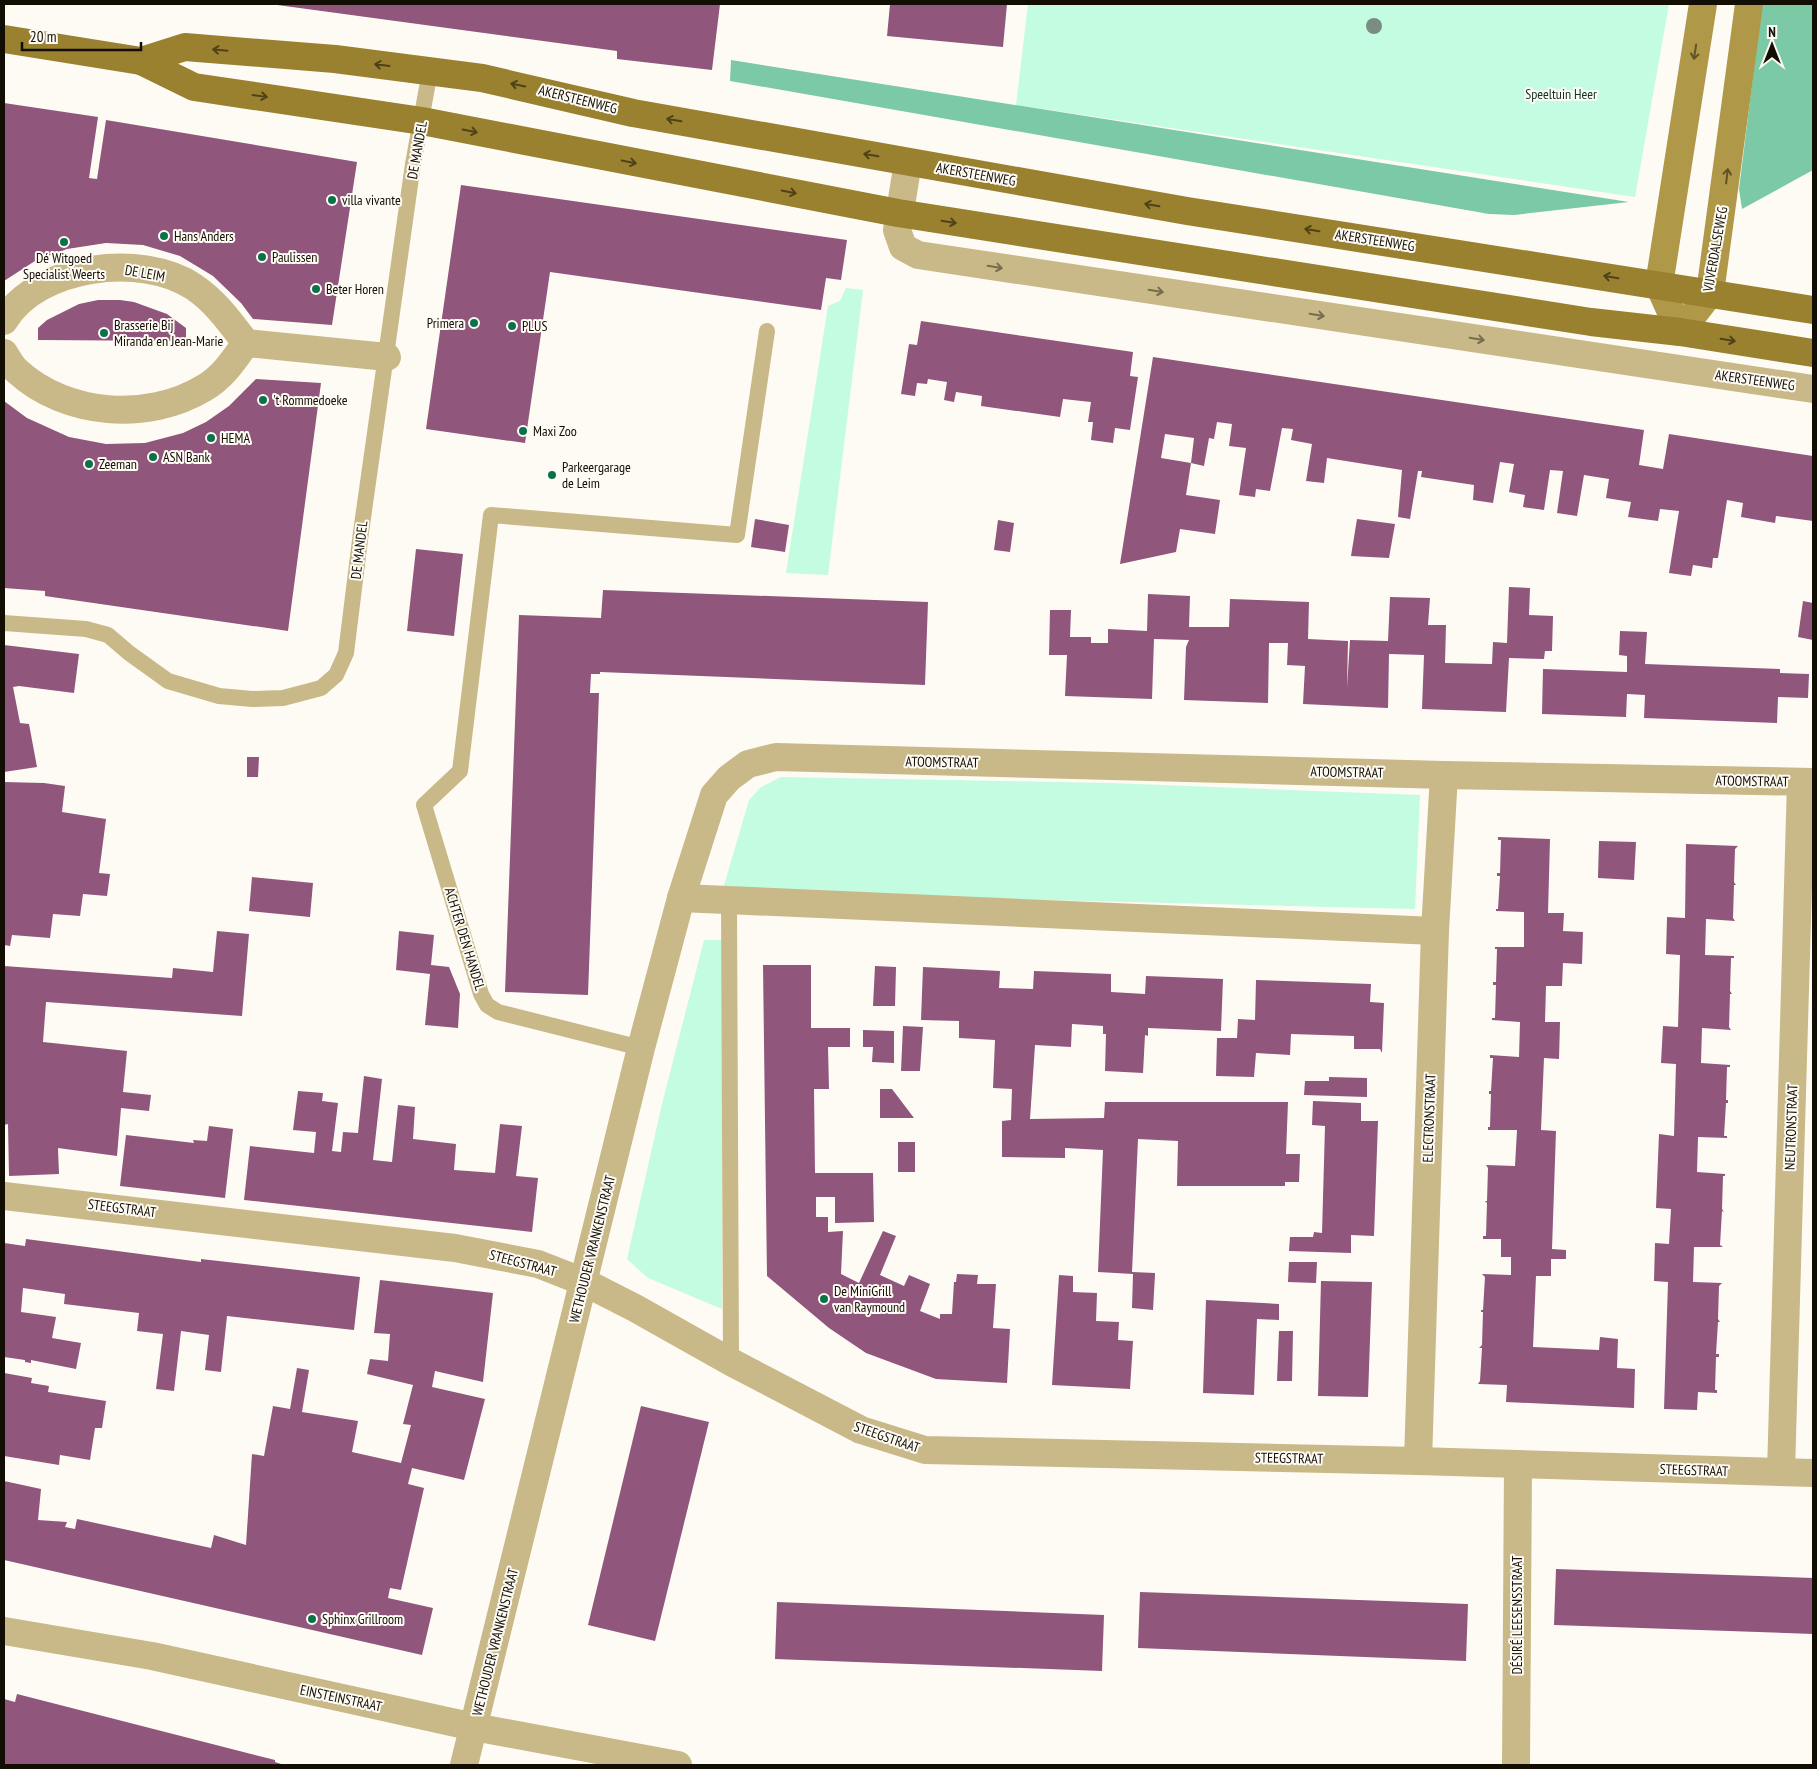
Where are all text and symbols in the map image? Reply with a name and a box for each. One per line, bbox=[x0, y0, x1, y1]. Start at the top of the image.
scale bar bbox=[22, 20, 141, 52]
north arrow bbox=[1747, 20, 1797, 70]
text: N bbox=[1768, 23, 1776, 41]
text: 20 m bbox=[30, 27, 56, 46]
one-way arrow bbox=[1690, 44, 1700, 60]
one-way arrow bbox=[213, 45, 229, 55]
one-way arrow bbox=[374, 60, 390, 70]
one-way arrow bbox=[511, 80, 527, 89]
street label: AKERSTEENWEG bbox=[537, 81, 619, 117]
park label: Speeltuin Heer bbox=[1525, 85, 1597, 103]
one-way arrow bbox=[252, 91, 268, 101]
one-way arrow bbox=[667, 115, 683, 125]
street label: DE MANDEL bbox=[403, 119, 431, 180]
one-way arrow bbox=[461, 126, 477, 136]
one-way arrow bbox=[863, 150, 879, 160]
one-way arrow bbox=[621, 157, 637, 167]
street label: AKERSTEENWEG bbox=[935, 158, 1017, 190]
one-way arrow bbox=[1722, 168, 1732, 184]
one-way arrow bbox=[781, 188, 797, 198]
place label: villa vivante bbox=[342, 191, 401, 209]
marker: villa vivante bbox=[326, 194, 338, 206]
one-way arrow bbox=[1144, 199, 1160, 209]
street label: VIJVERDALSEWEG bbox=[1698, 205, 1731, 294]
one-way arrow bbox=[940, 217, 956, 227]
one-way arrow bbox=[1305, 225, 1321, 235]
street label: AKERSTEENWEG bbox=[1334, 225, 1416, 255]
place label: Hans Anders bbox=[174, 227, 234, 245]
marker: Hans Anders bbox=[158, 230, 170, 242]
marker: Dé Witgoed Specialist Weerts bbox=[58, 236, 70, 248]
place label: Paulissen bbox=[272, 248, 317, 266]
place label: Dé Witgoed Specialist Weerts bbox=[23, 249, 105, 283]
marker: Paulissen bbox=[256, 251, 268, 263]
street label: DE LEIM bbox=[124, 261, 166, 285]
one-way arrow bbox=[987, 262, 1003, 272]
one-way arrow bbox=[1604, 272, 1620, 282]
place label: Beter Horen bbox=[326, 280, 384, 298]
marker: Beter Horen bbox=[310, 283, 322, 295]
one-way arrow bbox=[1147, 286, 1163, 296]
one-way arrow bbox=[1308, 310, 1324, 320]
place label: Primera bbox=[427, 314, 464, 332]
place label: Brasserie Bij Miranda en Jean-Marie bbox=[114, 316, 223, 350]
marker: Primera bbox=[468, 317, 480, 329]
place label: PLUS bbox=[522, 317, 547, 335]
marker: PLUS bbox=[506, 320, 518, 332]
marker: Brasserie Bij Miranda en Jean-Marie bbox=[98, 327, 110, 339]
one-way arrow bbox=[1469, 334, 1485, 344]
one-way arrow bbox=[1720, 335, 1736, 345]
street label: AKERSTEENWEG bbox=[1714, 365, 1796, 395]
place label: 't Rommedoeke bbox=[273, 391, 348, 409]
marker: 't Rommedoeke bbox=[257, 394, 269, 406]
place label: Maxi Zoo bbox=[533, 422, 577, 440]
marker: Maxi Zoo bbox=[517, 425, 529, 437]
place label: HEMA bbox=[221, 429, 250, 447]
marker: HEMA bbox=[205, 432, 217, 444]
place label: ASN Bank bbox=[163, 448, 210, 466]
marker: ASN Bank bbox=[147, 451, 159, 463]
place label: Zeeman bbox=[99, 455, 137, 473]
marker: Zeeman bbox=[83, 458, 95, 470]
place label: Parkeergarage de Leim bbox=[562, 458, 631, 492]
marker: Parkeergarage de Leim bbox=[546, 469, 558, 481]
street label: DE MANDEL bbox=[346, 520, 372, 580]
street label: ATOOMSTRAAT bbox=[905, 752, 980, 772]
street label: ATOOMSTRAAT bbox=[1310, 762, 1385, 782]
street label: ATOOMSTRAAT bbox=[1715, 771, 1790, 791]
street label: ACHTER DEN HANDEL bbox=[441, 885, 489, 993]
street label: ELECTRONSTRAAT bbox=[1418, 1072, 1440, 1163]
street label: NEUTRONSTRAAT bbox=[1781, 1083, 1802, 1170]
street label: WETHOUDER VRANKENSTRAAT bbox=[565, 1172, 619, 1325]
street label: STEEGSTRAAT bbox=[87, 1195, 158, 1221]
street label: STEEGSTRAAT bbox=[488, 1245, 559, 1281]
place label: De MiniGrill van Raymound bbox=[834, 1282, 905, 1316]
marker: De MiniGrill van Raymound bbox=[818, 1293, 830, 1305]
street label: STEEGSTRAAT bbox=[852, 1417, 923, 1457]
street label: STEEGSTRAAT bbox=[1255, 1448, 1324, 1468]
street label: STEEGSTRAAT bbox=[1659, 1460, 1729, 1480]
street label: DÉSIRÉ LEESENSSTRAAT bbox=[1508, 1555, 1526, 1675]
street label: WETHOUDER VRANKENSTRAAT bbox=[468, 1565, 522, 1718]
place label: Sphinx Grillroom bbox=[322, 1610, 403, 1628]
marker: Sphinx Grillroom bbox=[306, 1613, 318, 1625]
street label: EINSTEINSTRAAT bbox=[298, 1681, 384, 1716]

